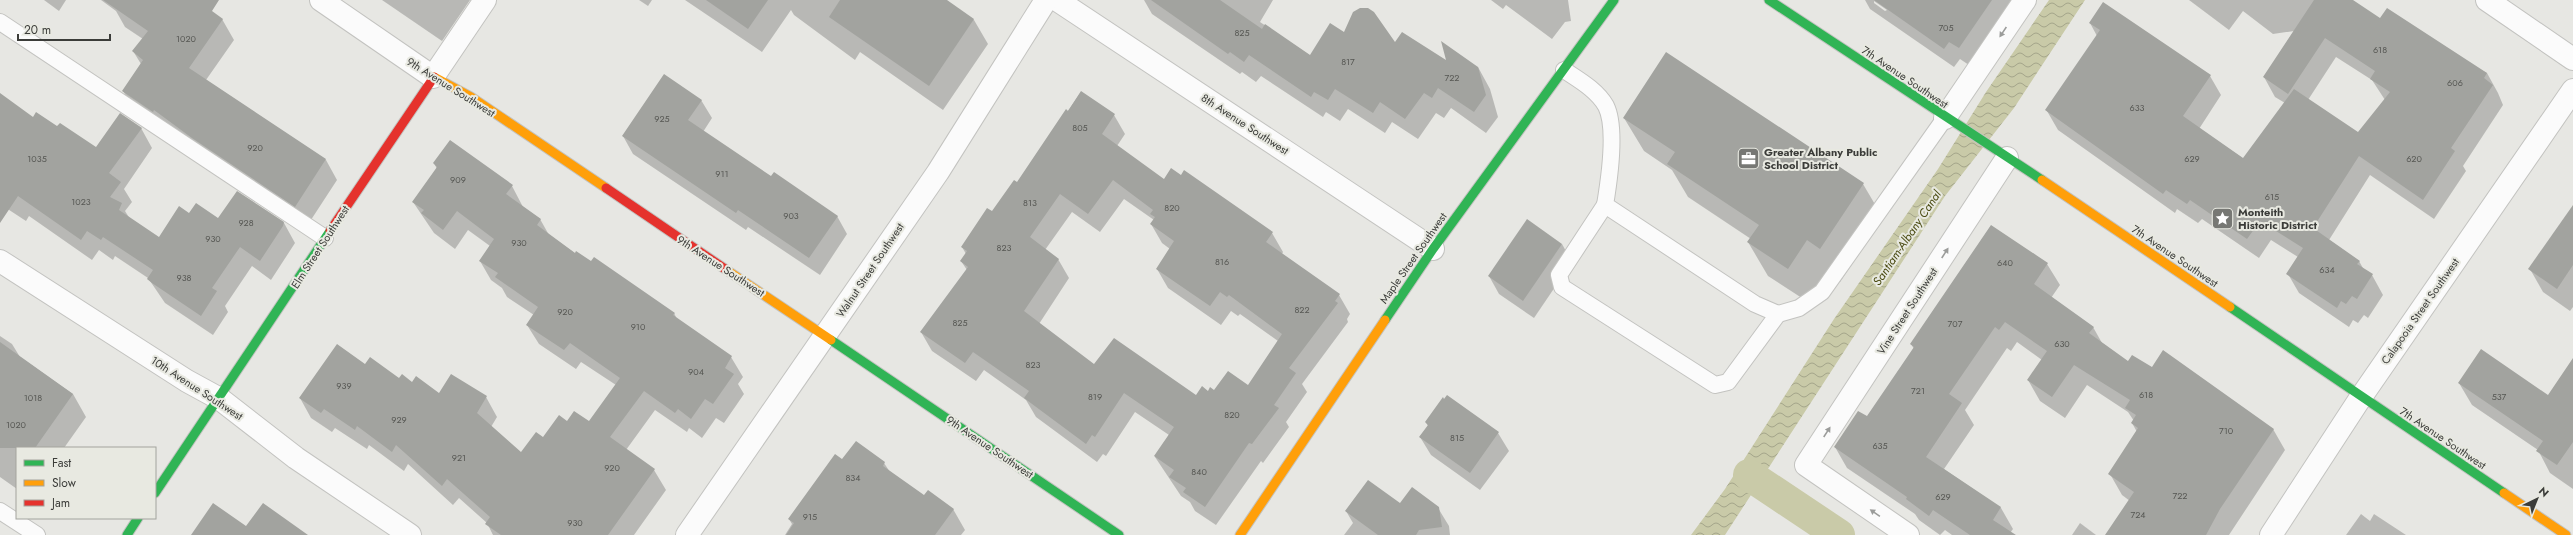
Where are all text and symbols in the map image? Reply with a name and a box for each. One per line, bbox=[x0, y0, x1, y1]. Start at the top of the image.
scale bar bbox=[18, 16, 110, 42]
text: 20 m bbox=[24, 21, 51, 39]
house number: 705 bbox=[1938, 21, 1954, 34]
house number: 825 bbox=[1234, 26, 1250, 39]
one-way arrow bbox=[1999, 27, 2007, 37]
house number: 1020 bbox=[176, 32, 197, 45]
street label: 7th Avenue Southwest bbox=[1859, 42, 1952, 112]
house number: 618 bbox=[2373, 43, 2387, 56]
street label: 9th Avenue Southwest bbox=[404, 53, 499, 121]
house number: 817 bbox=[1341, 55, 1355, 68]
house number: 722 bbox=[1445, 71, 1459, 84]
house number: 606 bbox=[2447, 76, 2463, 89]
street label: 8th Avenue Southwest bbox=[1198, 90, 1292, 159]
house number: 633 bbox=[2129, 101, 2145, 114]
house number: 925 bbox=[654, 112, 670, 125]
house number: 805 bbox=[1072, 121, 1088, 134]
house number: 920 bbox=[247, 141, 263, 154]
place label: Greater Albany Public School District bbox=[1764, 144, 1877, 173]
office icon: Greater Albany Public School District bbox=[1736, 145, 1762, 171]
house number: 1035 bbox=[27, 152, 47, 165]
house number: 629 bbox=[2184, 152, 2200, 165]
house number: 620 bbox=[2406, 152, 2422, 165]
house number: 911 bbox=[715, 167, 729, 180]
house number: 909 bbox=[450, 173, 466, 186]
water label: Santiam-Albany Canal bbox=[1868, 186, 1946, 289]
house number: 615 bbox=[2265, 190, 2279, 203]
house number: 1023 bbox=[71, 195, 91, 208]
house number: 813 bbox=[1023, 196, 1037, 209]
house number: 820 bbox=[1164, 201, 1180, 214]
street label: Elm Street Southwest bbox=[287, 202, 353, 292]
place label: Monteith Historic District bbox=[2238, 204, 2318, 233]
place icon: Monteith Historic District bbox=[2210, 205, 2236, 231]
house number: 903 bbox=[783, 209, 799, 222]
street label: Maple Street Southwest bbox=[1376, 209, 1451, 307]
house number: 928 bbox=[238, 216, 254, 229]
street label: Walnut Street Southwest bbox=[832, 219, 908, 320]
street label: 7th Avenue Southwest bbox=[2129, 221, 2222, 291]
house number: 930 bbox=[205, 232, 221, 245]
street label: 9th Avenue Southwest bbox=[674, 232, 768, 301]
house number: 930 bbox=[511, 236, 527, 249]
house number: 823 bbox=[997, 241, 1012, 254]
one-way arrow bbox=[1941, 248, 1948, 259]
street label: Calapooia Street Southwest bbox=[2377, 254, 2463, 367]
house number: 816 bbox=[1215, 255, 1229, 268]
house number: 640 bbox=[1997, 256, 2014, 269]
house number: 634 bbox=[2319, 263, 2335, 276]
street label: Vine Street Southwest bbox=[1873, 264, 1941, 358]
house number: 938 bbox=[176, 271, 192, 284]
house number: 822 bbox=[1294, 303, 1310, 316]
house number: 920 bbox=[557, 305, 573, 318]
house number: 825 bbox=[952, 316, 968, 329]
house number: 707 bbox=[1948, 317, 1963, 330]
house number: 910 bbox=[631, 320, 646, 333]
house number: 630 bbox=[2054, 337, 2070, 350]
street label: 10th Avenue Southwest bbox=[148, 352, 247, 424]
house number: 823 bbox=[1026, 358, 1041, 371]
house number: 904 bbox=[688, 365, 704, 378]
house number: 939 bbox=[336, 379, 352, 392]
house number: 721 bbox=[1911, 384, 1925, 397]
house number: 618 bbox=[2139, 388, 2153, 401]
house number: 819 bbox=[1088, 390, 1102, 403]
house number: 537 bbox=[2492, 390, 2507, 403]
house number: 1018 bbox=[24, 391, 42, 404]
street label: 7th Avenue Southwest bbox=[2397, 403, 2490, 473]
house number: 820 bbox=[1224, 408, 1240, 421]
street label: 9th Avenue Southwest bbox=[943, 412, 1037, 482]
house number: 929 bbox=[391, 413, 407, 426]
house number: 1020 bbox=[6, 418, 27, 431]
house number: 710 bbox=[2219, 424, 2234, 437]
one-way arrow bbox=[1823, 427, 1831, 437]
house number: 815 bbox=[1450, 431, 1464, 444]
house number: 635 bbox=[1872, 439, 1888, 452]
legend bbox=[16, 447, 156, 519]
house number: 921 bbox=[452, 451, 466, 464]
text: Fast bbox=[52, 454, 71, 472]
house number: 920 bbox=[604, 461, 620, 474]
house number: 840 bbox=[1191, 465, 1207, 478]
house number: 834 bbox=[845, 471, 861, 484]
text: Slow bbox=[52, 474, 77, 492]
north arrow bbox=[2517, 479, 2557, 519]
text: N bbox=[2535, 483, 2552, 501]
house number: 722 bbox=[2173, 489, 2187, 502]
house number: 629 bbox=[1935, 490, 1951, 503]
text: Jam bbox=[50, 494, 70, 512]
house number: 724 bbox=[2130, 508, 2146, 521]
one-way arrow bbox=[1870, 509, 1881, 517]
house number: 915 bbox=[803, 510, 817, 523]
house number: 930 bbox=[567, 516, 583, 529]

